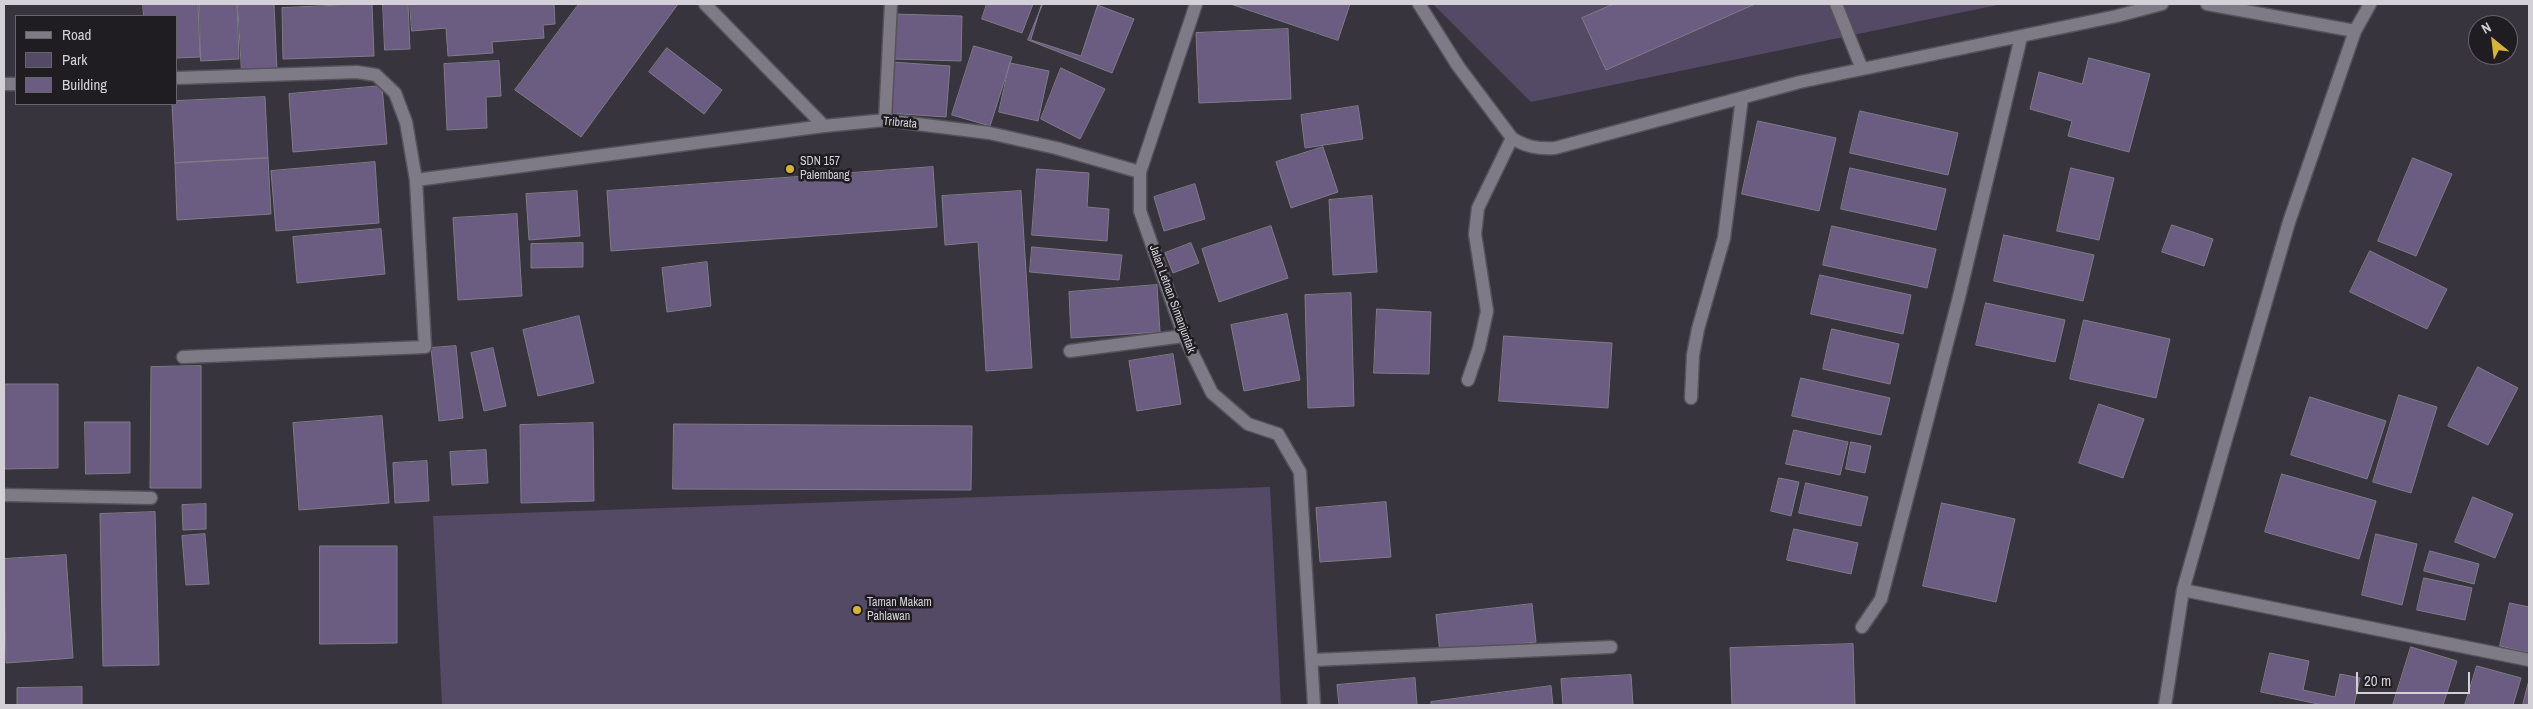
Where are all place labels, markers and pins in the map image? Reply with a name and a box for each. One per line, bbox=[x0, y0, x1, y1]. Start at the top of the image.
place label: SDN 157 Palembang bbox=[800, 155, 850, 183]
marker: SDN 157 Palembang bbox=[784, 163, 796, 175]
place label: Taman Makam Pahlawan bbox=[867, 596, 932, 624]
marker: Taman Makam Pahlawan bbox=[851, 604, 863, 616]

